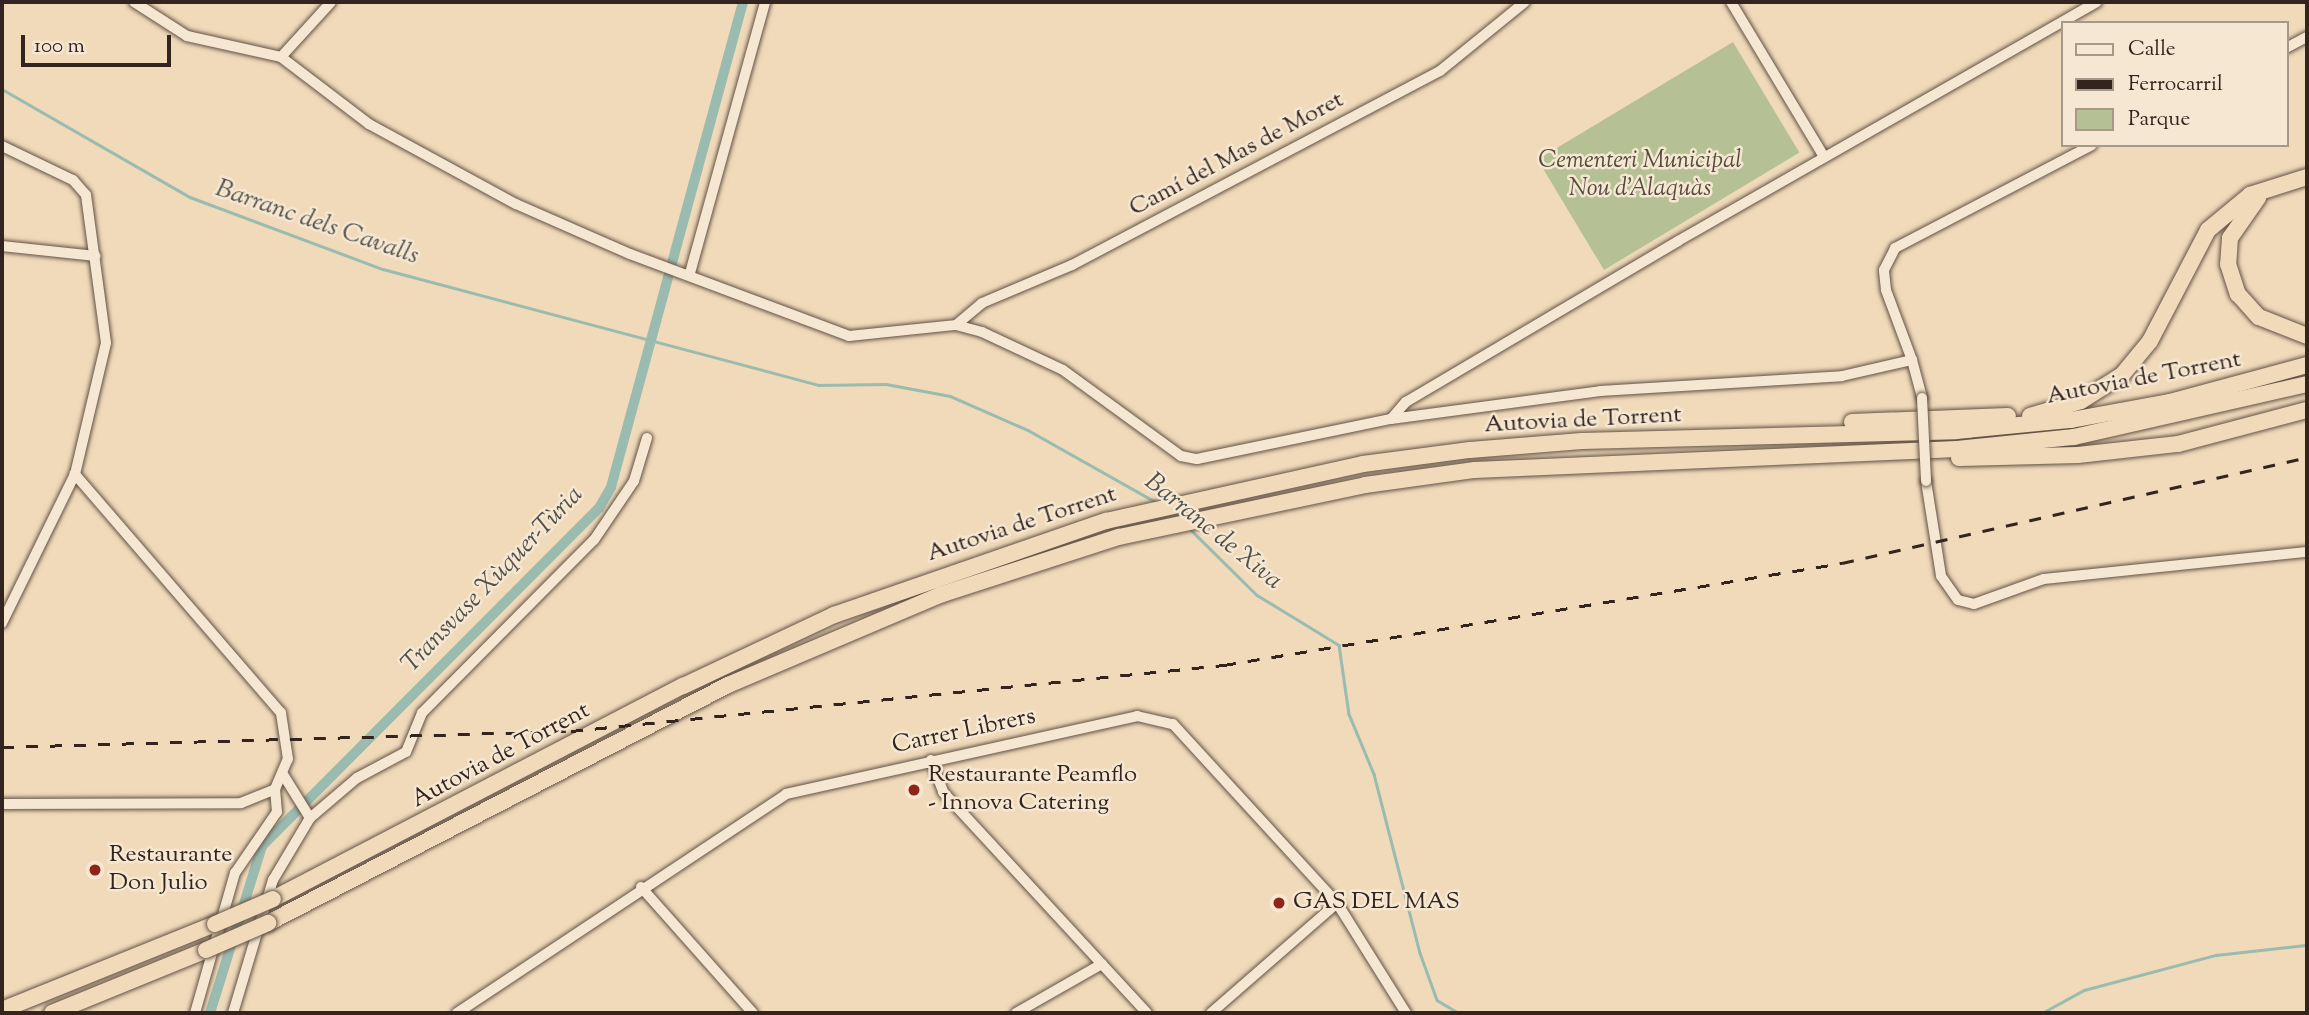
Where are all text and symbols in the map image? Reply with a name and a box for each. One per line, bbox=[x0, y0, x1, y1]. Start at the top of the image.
scale bar bbox=[24, 21, 175, 65]
legend bbox=[2060, 21, 2288, 147]
text: 100 m bbox=[34, 32, 85, 62]
text: Calle bbox=[2128, 35, 2176, 65]
text: Ferrocarril bbox=[2128, 70, 2223, 100]
street label: Camí del Mas de Moret bbox=[1125, 86, 1349, 224]
text: Parque bbox=[2128, 105, 2190, 135]
park label: Cementeri Municipal Nou d'Alaquàs bbox=[1538, 148, 1742, 204]
water label: Barranc dels Cavalls bbox=[211, 174, 423, 272]
street label: Autovia de Torrent bbox=[2044, 346, 2244, 412]
street label: Autovia de Torrent bbox=[1484, 401, 1682, 441]
water label: Barranc de Xiva bbox=[1138, 467, 1288, 597]
water label: Transvase Xùquer-Tùria bbox=[396, 480, 590, 680]
street label: Autovia de Torrent bbox=[924, 481, 1120, 569]
street label: Autovia de Torrent bbox=[407, 697, 595, 815]
street label: Carrer Librers bbox=[890, 703, 1038, 761]
place label: Restaurante Peamflo - Innova Catering bbox=[928, 762, 1137, 818]
marker: Restaurante Peamflo - Innova Catering bbox=[906, 782, 922, 798]
place label: Restaurante Don Julio bbox=[109, 842, 232, 898]
marker: Restaurante Don Julio bbox=[87, 862, 103, 878]
place label: GAS DEL MAS bbox=[1293, 889, 1460, 917]
marker: GAS DEL MAS bbox=[1271, 895, 1287, 911]

